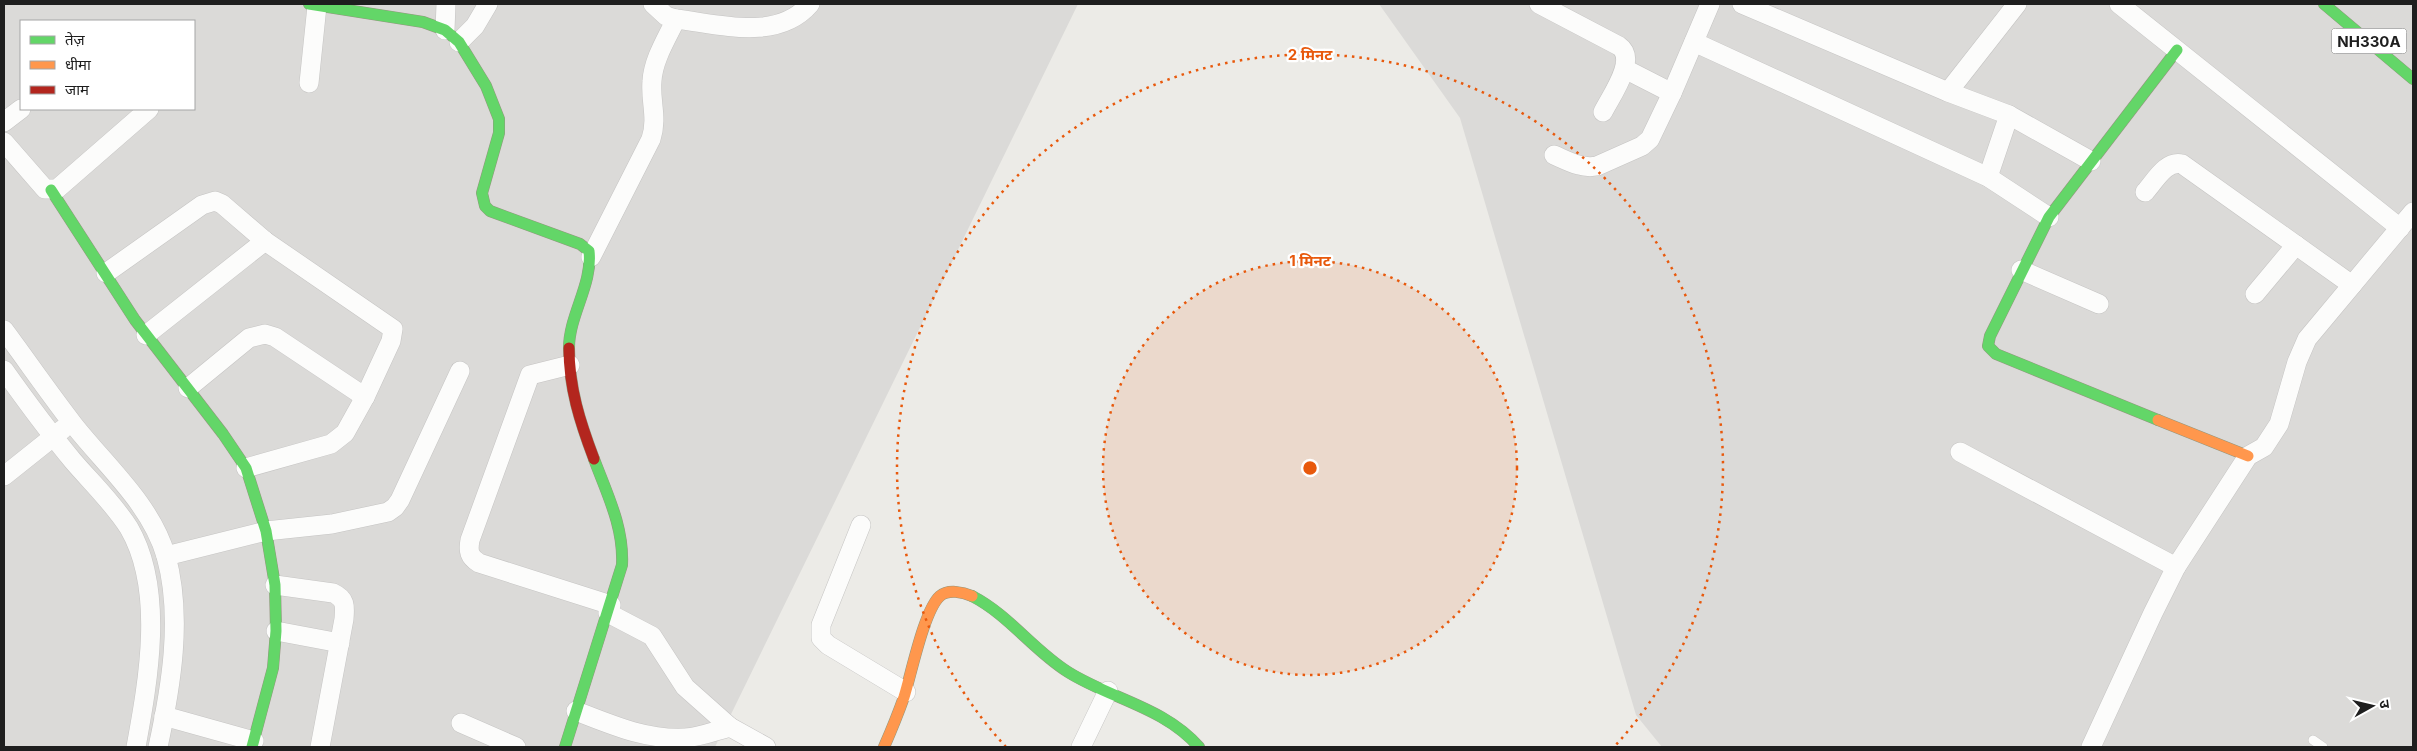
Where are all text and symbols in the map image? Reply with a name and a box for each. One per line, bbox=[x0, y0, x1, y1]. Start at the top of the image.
legend bbox=[20, 20, 195, 110]
road number: NH330A bbox=[2332, 28, 2406, 54]
text: तेज़ bbox=[65, 30, 86, 49]
text: 2 मिनट bbox=[1288, 45, 1333, 64]
text: धीमा bbox=[65, 55, 92, 74]
text: जाम bbox=[65, 80, 90, 99]
text: 1 मिनट bbox=[1289, 251, 1332, 270]
centre of rings bbox=[1301, 459, 1319, 477]
north arrow bbox=[2347, 681, 2397, 731]
text: उ bbox=[2376, 699, 2394, 710]

